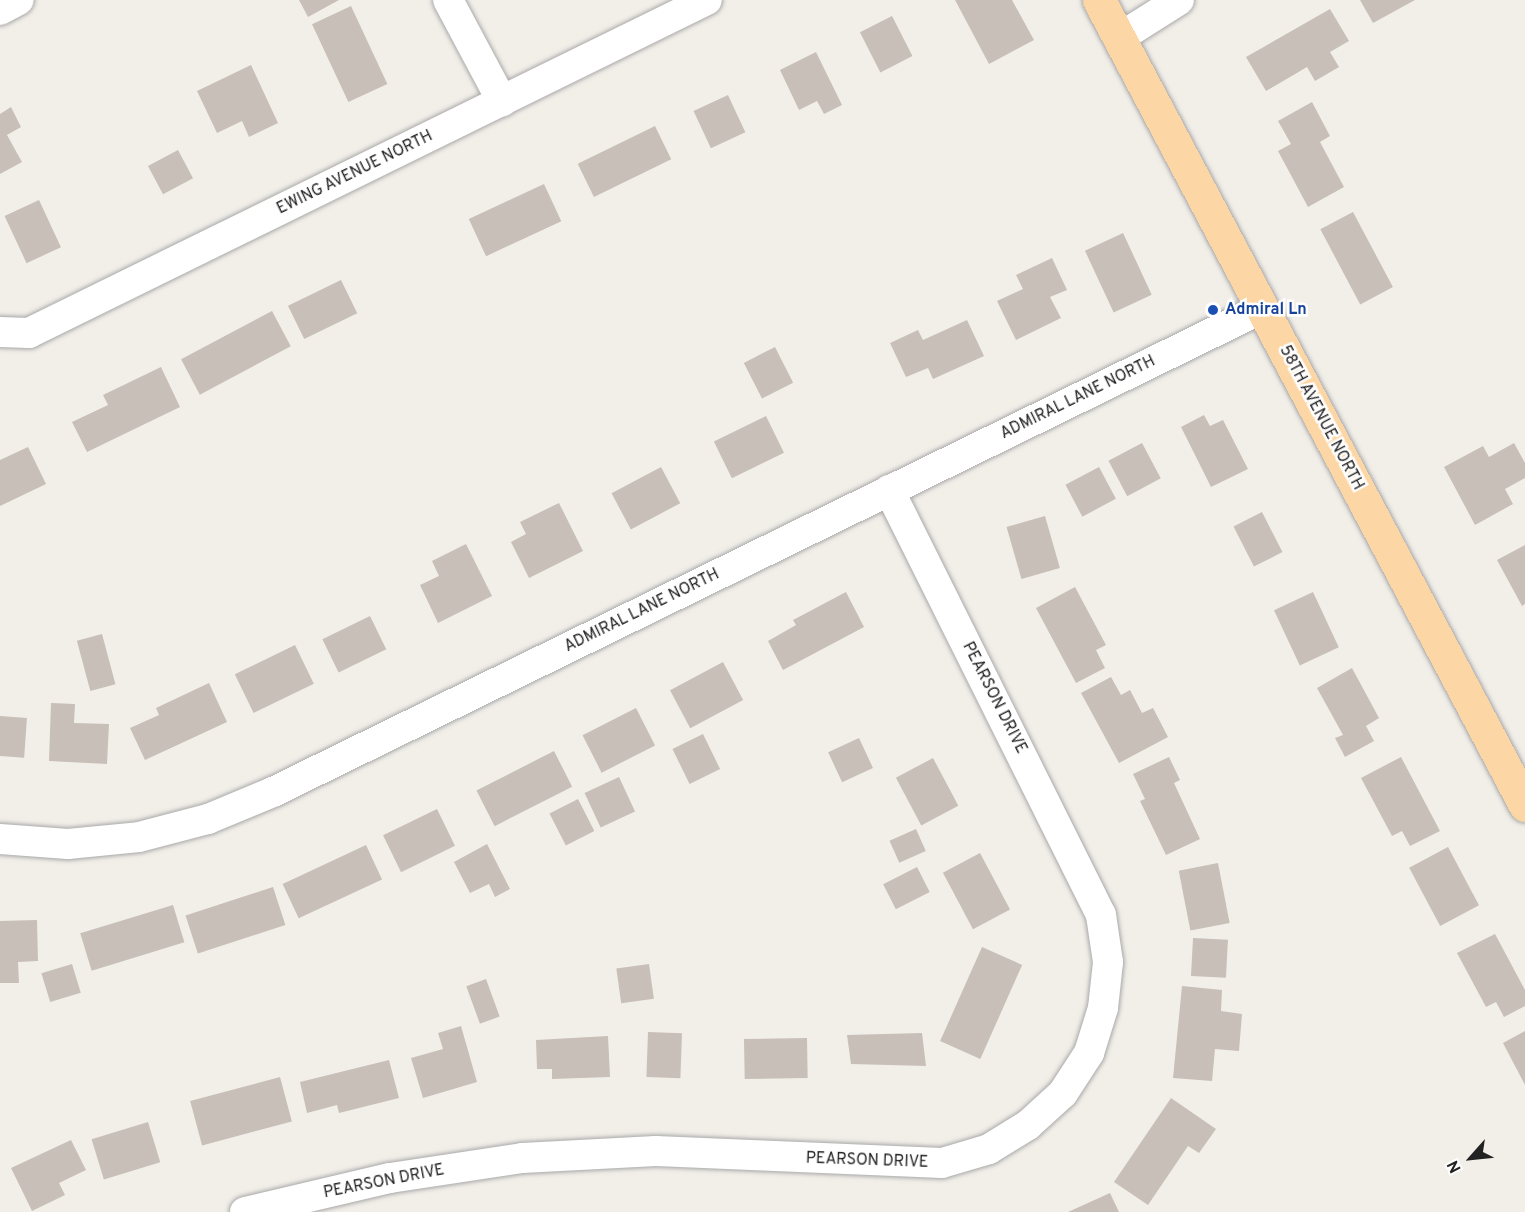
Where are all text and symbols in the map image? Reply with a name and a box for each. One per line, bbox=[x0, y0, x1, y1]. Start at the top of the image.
street label: EWING AVENUE NORTH bbox=[274, 127, 436, 219]
place label: Admiral Ln bbox=[1225, 300, 1307, 320]
marker: Admiral Ln bbox=[1206, 303, 1220, 317]
street label: 58TH AVENUE NORTH bbox=[1275, 342, 1367, 494]
street label: ADMIRAL LANE NORTH bbox=[997, 352, 1159, 444]
street label: ADMIRAL LANE NORTH bbox=[561, 565, 723, 657]
street label: PEARSON DRIVE bbox=[958, 639, 1030, 757]
north arrow bbox=[1441, 1128, 1501, 1188]
street label: PEARSON DRIVE bbox=[805, 1149, 929, 1173]
text: N bbox=[1443, 1157, 1466, 1176]
street label: PEARSON DRIVE bbox=[322, 1161, 446, 1203]

